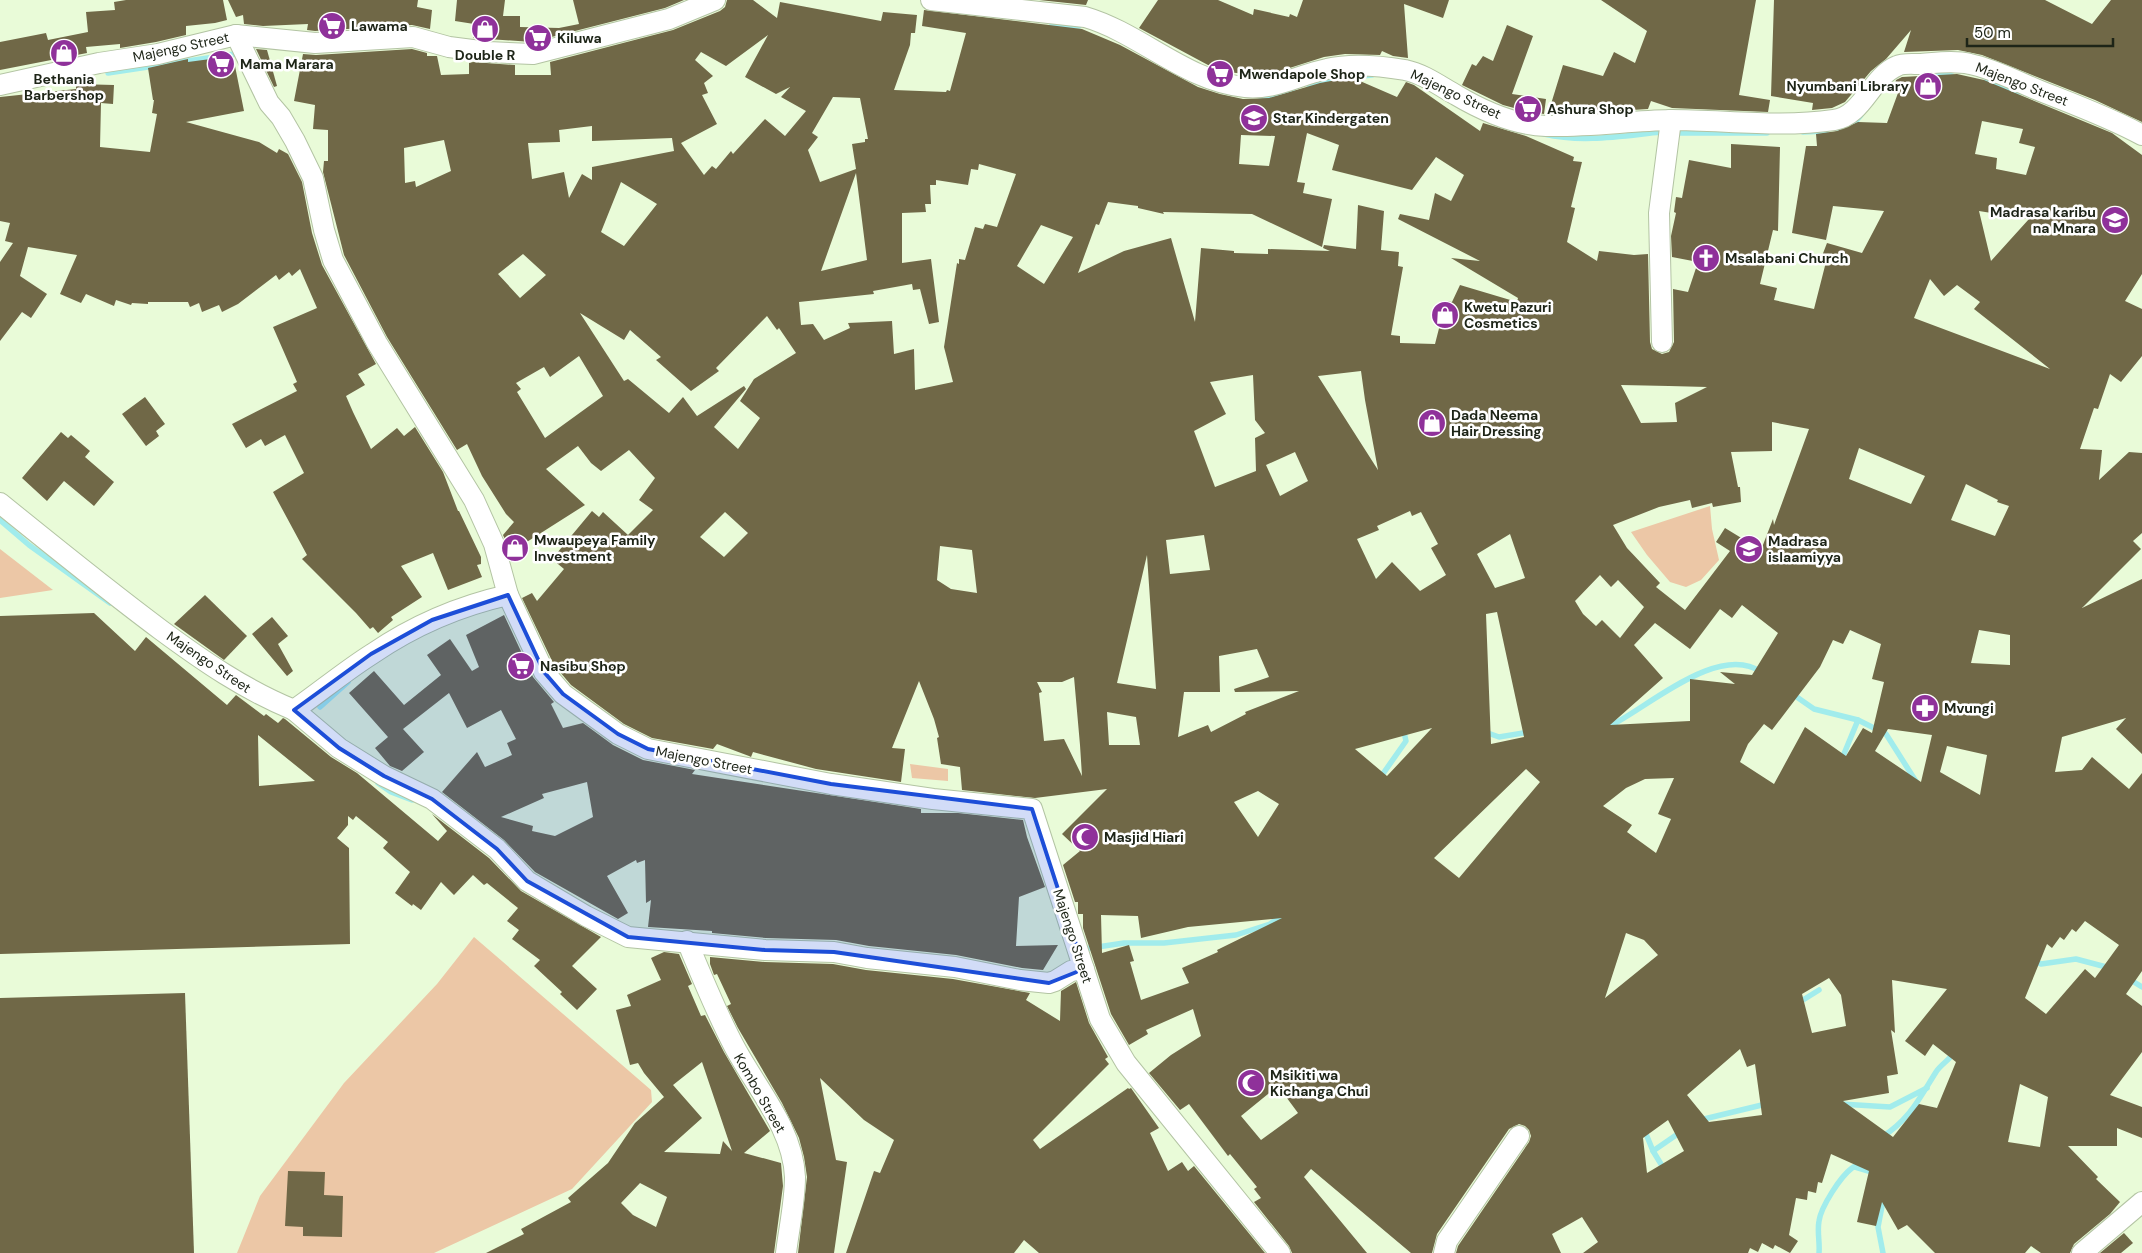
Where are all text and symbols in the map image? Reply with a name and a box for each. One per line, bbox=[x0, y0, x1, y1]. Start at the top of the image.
supermarket icon: Lawama bbox=[317, 11, 347, 41]
shop icon: Double R bbox=[470, 14, 500, 44]
scale bar bbox=[1967, 15, 2113, 47]
place label: Lawama bbox=[351, 17, 408, 35]
supermarket icon: Kiluwa bbox=[523, 23, 553, 53]
text: 50 m bbox=[1974, 23, 2011, 43]
street label: Majengo Street bbox=[131, 28, 231, 66]
place label: Kiluwa bbox=[557, 29, 602, 47]
shop icon: Bethania Barbershop bbox=[49, 38, 79, 68]
place label: Double R bbox=[455, 46, 515, 64]
supermarket icon: Mama Marara bbox=[206, 49, 236, 79]
place label: Mama Marara bbox=[240, 55, 334, 73]
street label: Majengo Street bbox=[1973, 58, 2071, 110]
supermarket icon: Mwendapole Shop bbox=[1205, 59, 1235, 89]
place label: Mwendapole Shop bbox=[1239, 65, 1365, 83]
street label: Majengo Street bbox=[1408, 65, 1504, 123]
place label: Bethania Barbershop bbox=[24, 70, 104, 104]
shop icon: Nyumbani Library bbox=[1913, 71, 1943, 101]
place label: Nyumbani Library bbox=[1786, 77, 1910, 95]
supermarket icon: Ashura Shop bbox=[1513, 94, 1543, 124]
place label: Ashura Shop bbox=[1547, 100, 1634, 118]
school or university icon: Star Kindergaten bbox=[1239, 103, 1269, 133]
place label: Star Kindergaten bbox=[1273, 109, 1389, 127]
place label: Madrasa karibu na Mnara bbox=[1990, 203, 2096, 237]
school or university icon: Madrasa karibu na Mnara bbox=[2100, 205, 2130, 235]
church icon: Msalabani Church bbox=[1691, 243, 1721, 273]
place label: Msalabani Church bbox=[1725, 249, 1849, 267]
place label: Kwetu Pazuri Cosmetics bbox=[1464, 298, 1552, 332]
shop icon: Kwetu Pazuri Cosmetics bbox=[1430, 300, 1460, 330]
place label: Dada Neema Hair Dressing bbox=[1451, 406, 1542, 440]
shop icon: Dada Neema Hair Dressing bbox=[1417, 408, 1447, 438]
place label: Mwaupeya Family Investment bbox=[534, 531, 656, 565]
place label: Madrasa islaamiyya bbox=[1768, 532, 1841, 566]
shop icon: Mwaupeya Family Investment bbox=[500, 533, 530, 563]
school or university icon: Madrasa islaamiyya bbox=[1734, 534, 1764, 564]
street label: Majengo Street bbox=[163, 627, 255, 697]
supermarket icon: Nasibu Shop bbox=[506, 651, 536, 681]
place label: Nasibu Shop bbox=[540, 657, 626, 675]
pharmacy icon: Mvungi bbox=[1910, 693, 1940, 723]
place label: Mvungi bbox=[1944, 699, 1994, 717]
street label: Majengo Street bbox=[654, 742, 754, 778]
mosque icon: Masjid Hiari bbox=[1070, 822, 1100, 852]
place label: Masjid Hiari bbox=[1104, 828, 1184, 846]
street label: Majengo Street bbox=[1049, 887, 1097, 985]
street label: Kombo Street bbox=[730, 1050, 790, 1136]
place label: Msikiti wa Kichanga Chui bbox=[1270, 1066, 1368, 1100]
mosque icon: Msikiti wa Kichanga Chui bbox=[1236, 1068, 1266, 1098]

